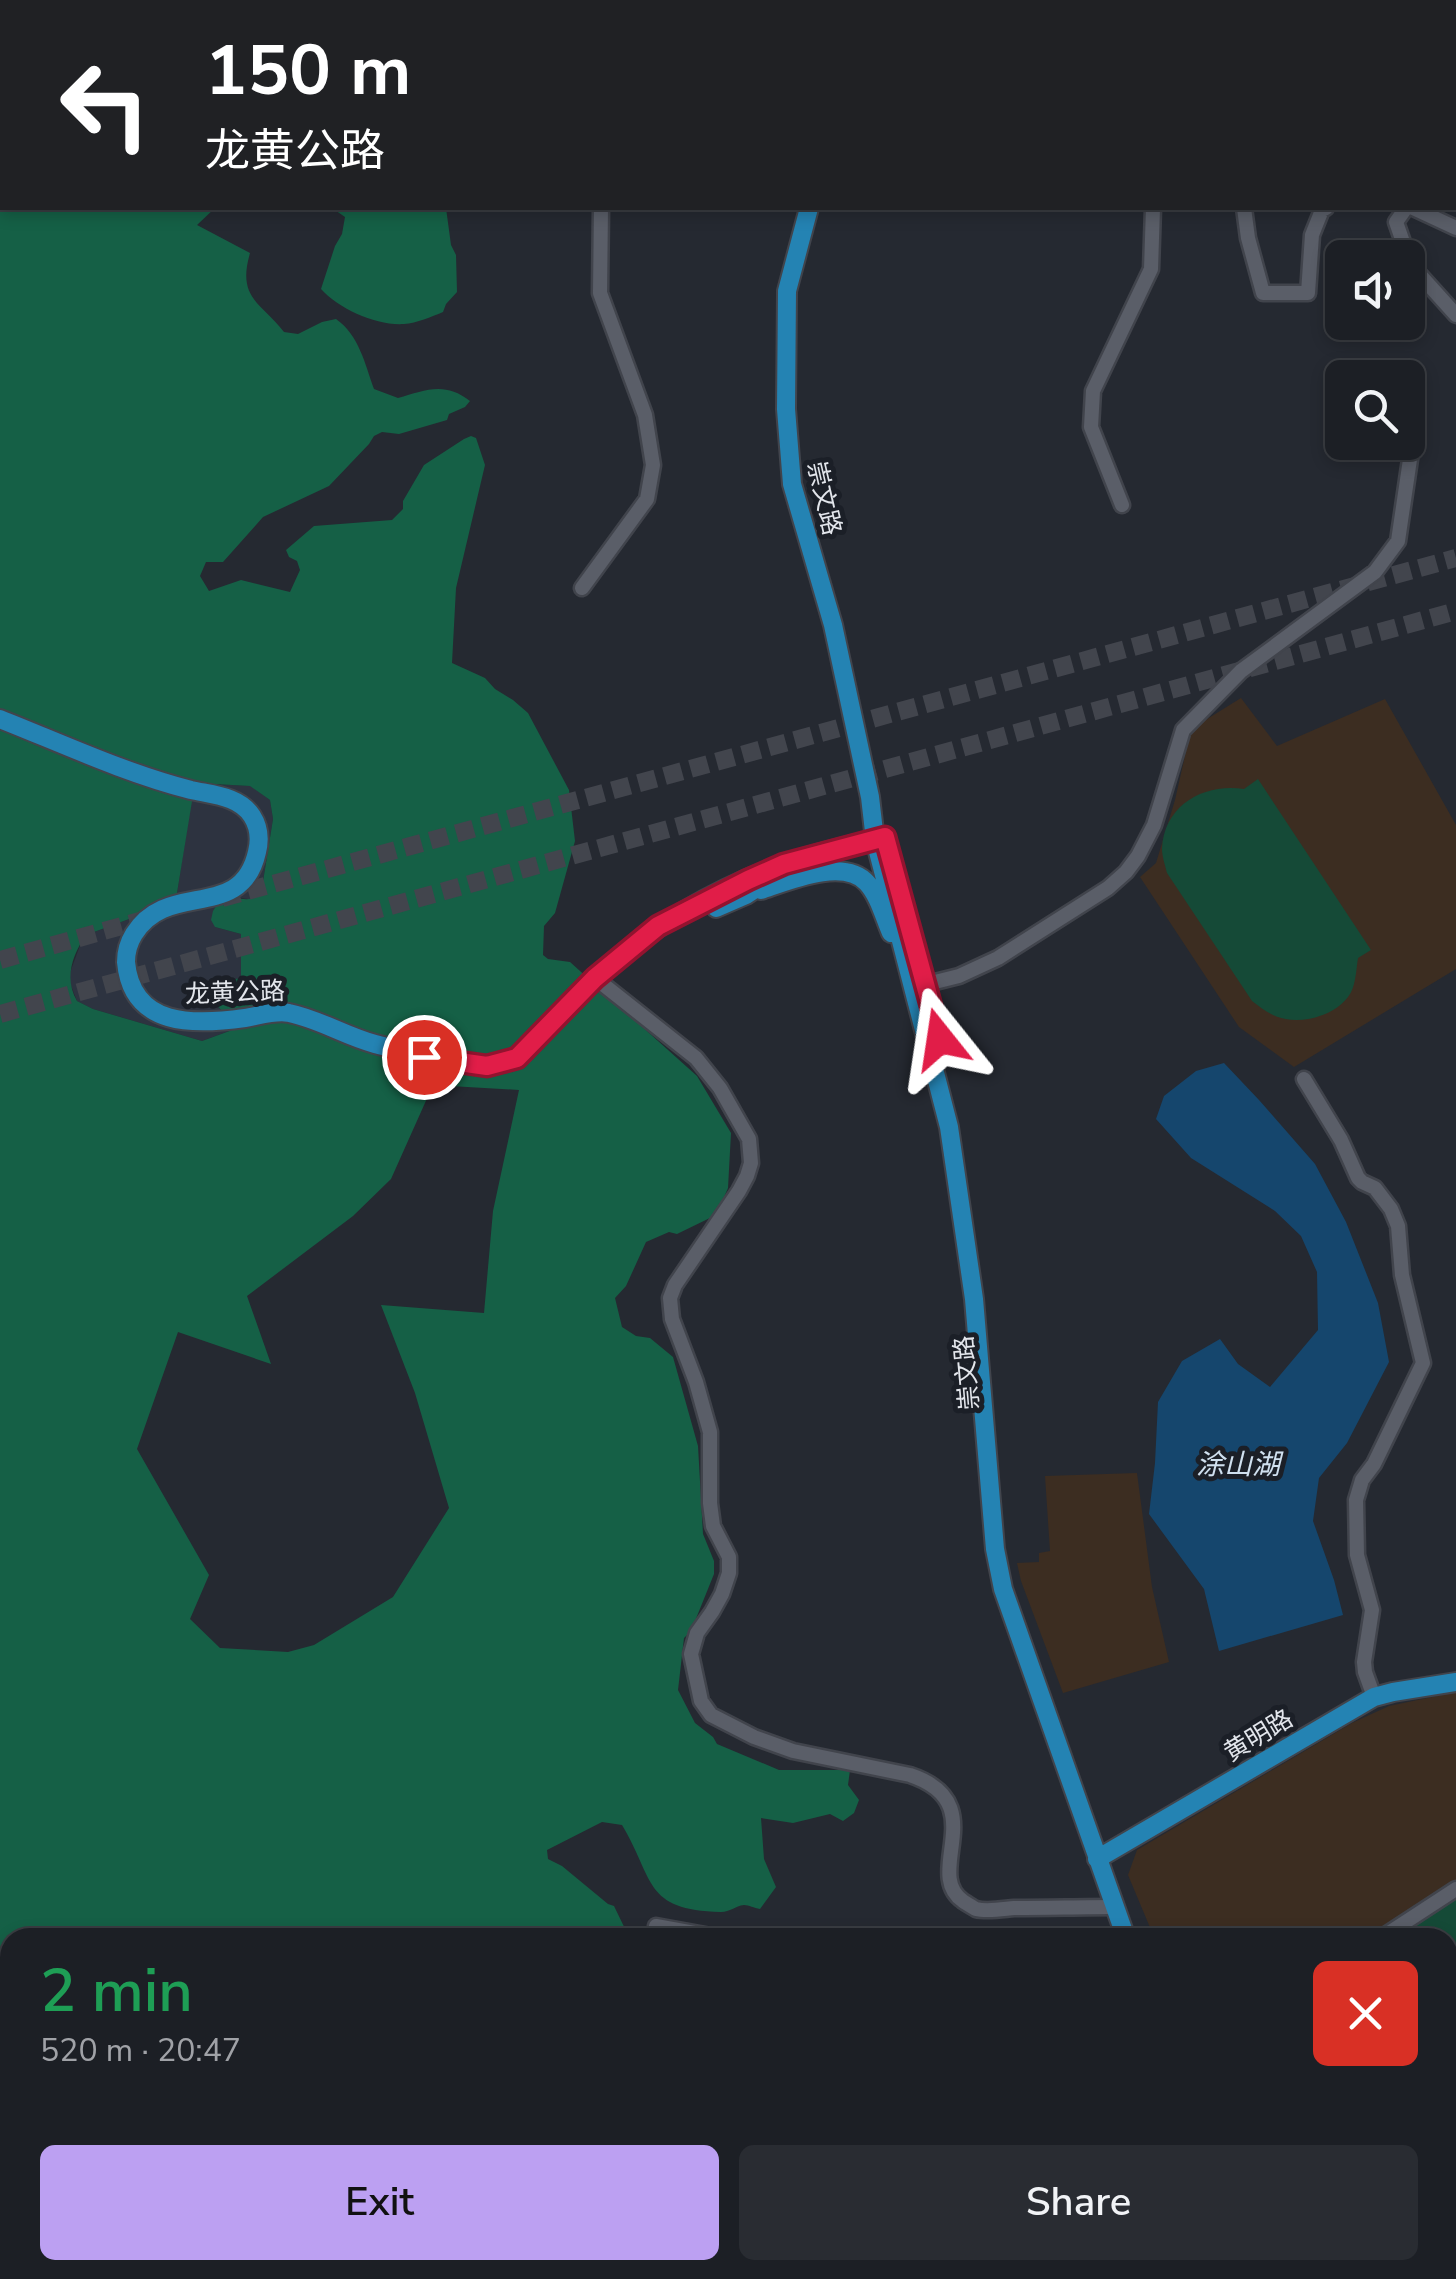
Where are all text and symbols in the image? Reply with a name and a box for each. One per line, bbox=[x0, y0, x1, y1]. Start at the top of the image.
text: 150 m bbox=[205, 23, 411, 119]
icon: left bbox=[40, 40, 170, 170]
text: 龙黄公路 bbox=[205, 121, 385, 182]
map controls bbox=[1325, 240, 1425, 460]
button: sound bbox=[1325, 240, 1425, 340]
button: search bbox=[1325, 360, 1425, 460]
street label: 崇文路 bbox=[799, 458, 849, 539]
street label: 龙黄公路 bbox=[184, 974, 286, 1012]
position arrow bbox=[888, 987, 992, 1091]
pin bbox=[382, 1015, 467, 1100]
icon: arrive bbox=[397, 1030, 452, 1085]
street label: 崇文路 bbox=[947, 1334, 987, 1412]
water label: 涂山湖 bbox=[1196, 1446, 1284, 1484]
street label: 黄明路 bbox=[1218, 1702, 1299, 1770]
text: 2 min bbox=[40, 1950, 193, 2032]
button: close bbox=[1313, 1961, 1418, 2066]
text: 520 m · 20:47 bbox=[40, 2029, 241, 2072]
button: Exit bbox=[40, 2145, 719, 2260]
button: Share bbox=[739, 2145, 1418, 2260]

